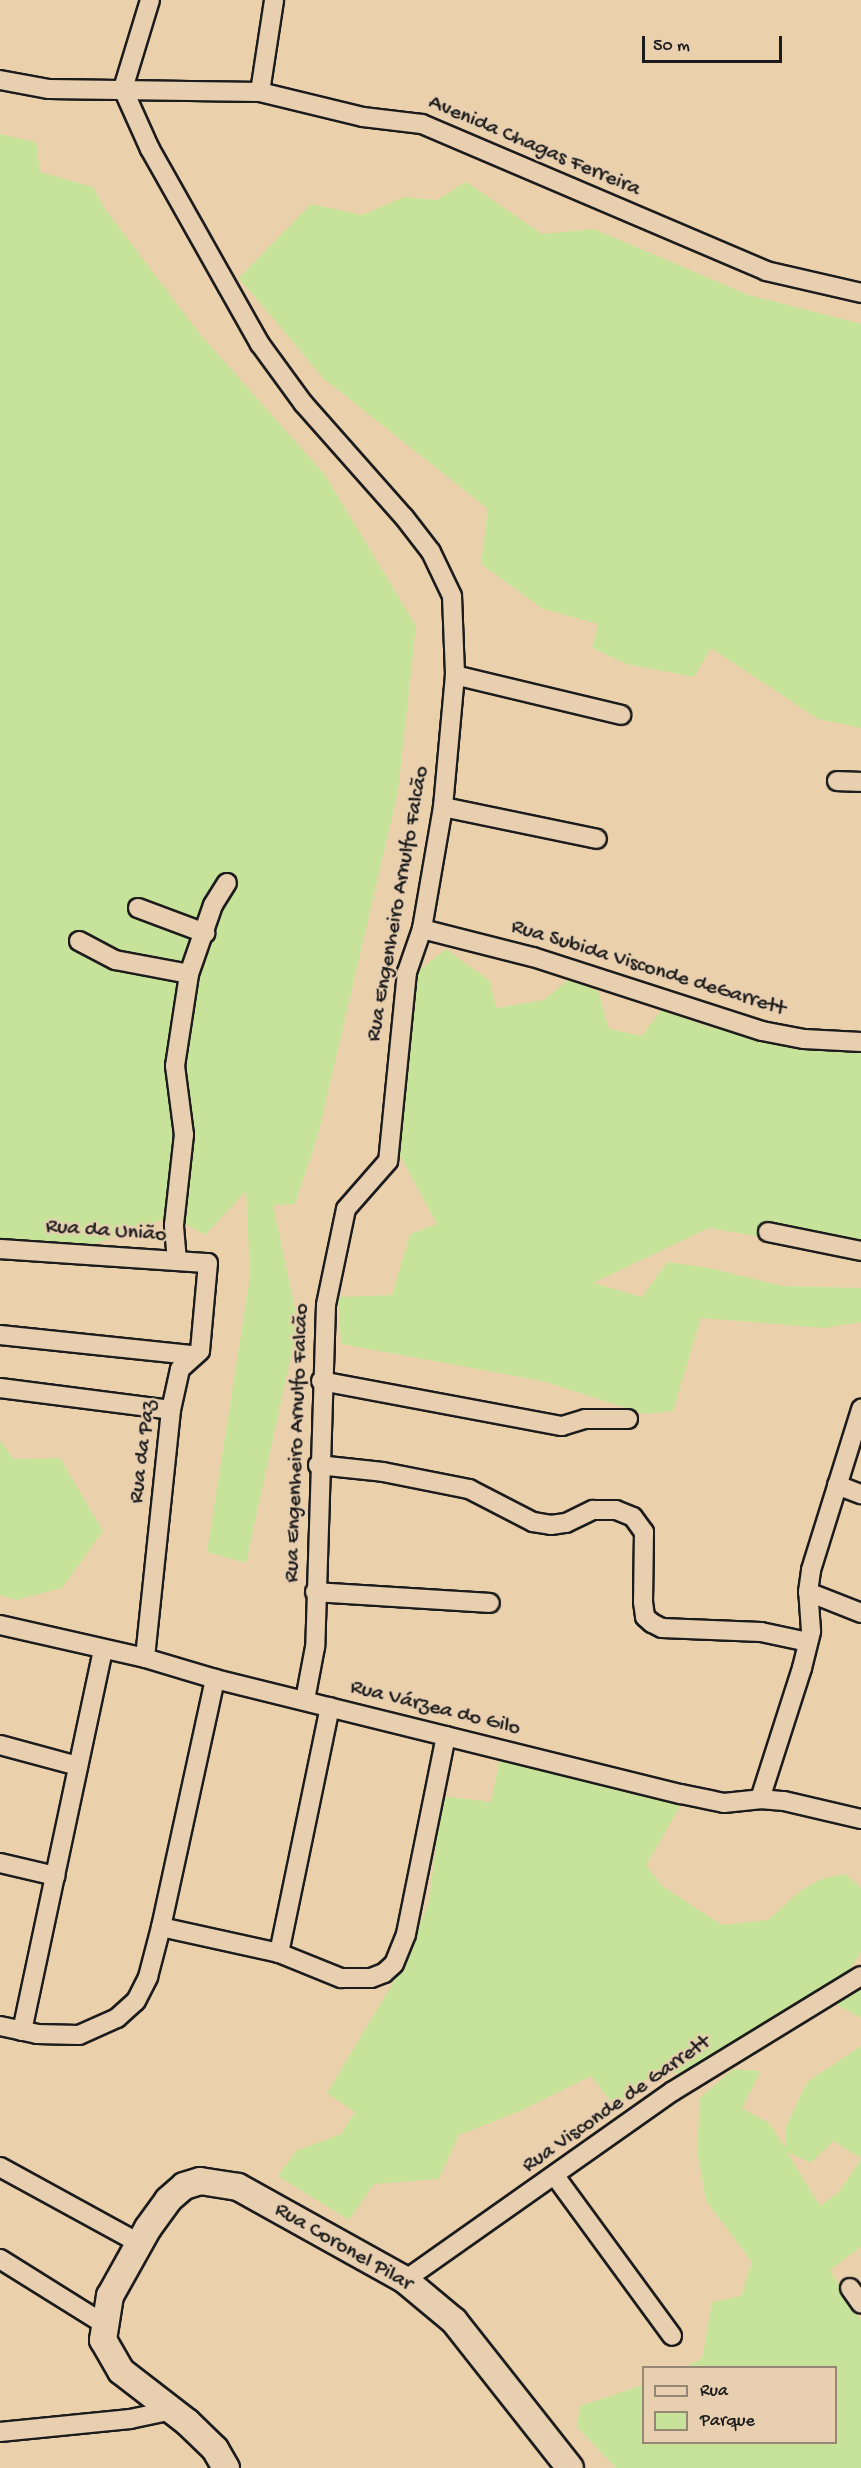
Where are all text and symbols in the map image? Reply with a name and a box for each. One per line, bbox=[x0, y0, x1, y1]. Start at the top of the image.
scale bar bbox=[645, 24, 784, 62]
text: 50 m bbox=[653, 36, 690, 57]
street label: Avenida Chagas Ferreira bbox=[424, 90, 644, 204]
street label: Rua Engenheiro Arnulfo Falcão bbox=[362, 764, 436, 1044]
street label: Rua Subida Visconde deGarrett bbox=[508, 915, 788, 1023]
street label: Rua da União bbox=[45, 1215, 167, 1249]
street label: Rua Engenheiro Arnulfo Falcão bbox=[280, 1303, 316, 1583]
street label: Rua da Paz bbox=[125, 1399, 163, 1505]
street label: Rua Várzea do Gilo bbox=[347, 1675, 523, 1743]
street label: Rua Visconde de Garrett bbox=[518, 2030, 716, 2180]
street label: Rua Coronel Pilar bbox=[269, 2198, 417, 2298]
legend bbox=[642, 2366, 837, 2444]
text: Rua bbox=[700, 2381, 728, 2402]
text: Parque bbox=[700, 2411, 755, 2432]

